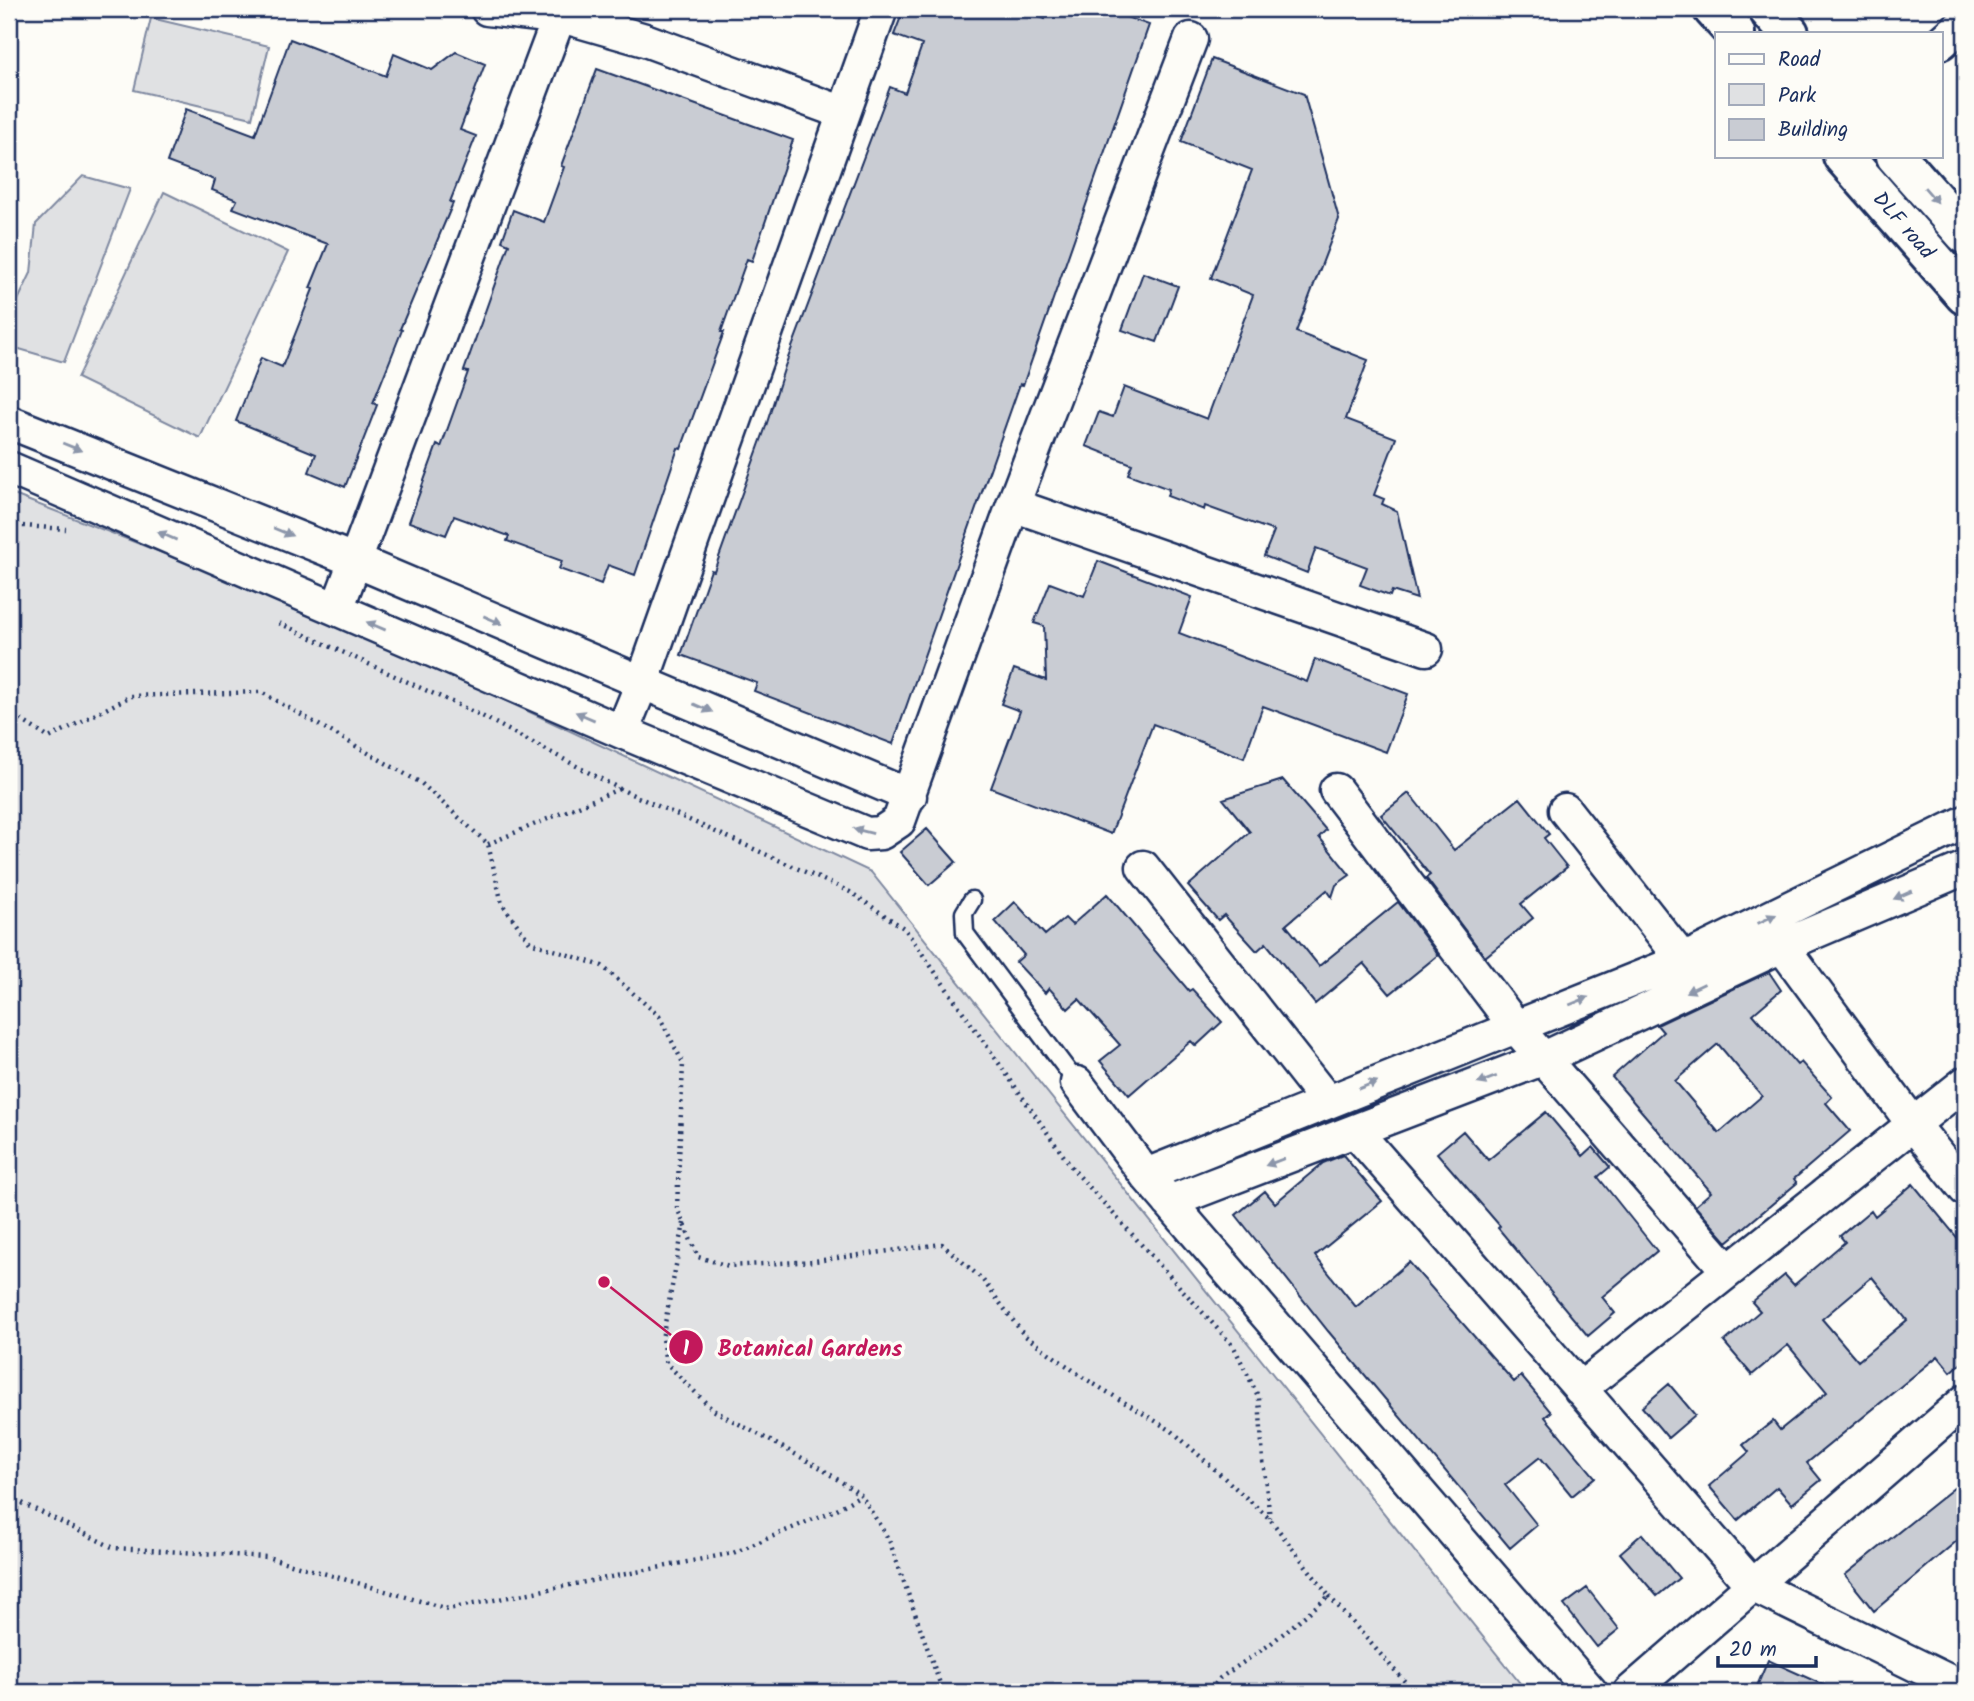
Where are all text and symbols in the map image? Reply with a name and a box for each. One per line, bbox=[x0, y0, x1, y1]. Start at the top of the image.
legend bbox=[1715, 32, 1942, 158]
text: Road bbox=[1778, 44, 1821, 77]
text: Park bbox=[1778, 80, 1816, 113]
text: Building bbox=[1778, 114, 1848, 147]
street label: DLF road bbox=[1864, 185, 1942, 268]
one-way arrow bbox=[1923, 186, 1939, 204]
one-way arrow bbox=[62, 442, 83, 453]
one-way arrow bbox=[273, 527, 294, 538]
one-way arrow bbox=[157, 530, 178, 541]
one-way arrow bbox=[483, 614, 504, 625]
one-way arrow bbox=[366, 620, 386, 632]
one-way arrow bbox=[692, 703, 713, 714]
one-way arrow bbox=[575, 710, 595, 722]
one-way arrow bbox=[852, 825, 874, 836]
one-way arrow bbox=[1892, 890, 1913, 901]
one-way arrow bbox=[1757, 914, 1777, 925]
one-way arrow bbox=[1685, 983, 1705, 994]
one-way arrow bbox=[1569, 996, 1590, 1007]
one-way arrow bbox=[1477, 1075, 1498, 1086]
one-way arrow bbox=[1357, 1079, 1378, 1090]
one-way arrow bbox=[1264, 1156, 1285, 1167]
callout: Botanical Gardens bbox=[668, 1325, 916, 1369]
text: Botanical Gardens bbox=[718, 1332, 903, 1368]
text: 1 bbox=[683, 1333, 690, 1366]
scale bar bbox=[1718, 1624, 1816, 1668]
text: 20 m bbox=[1729, 1634, 1777, 1667]

